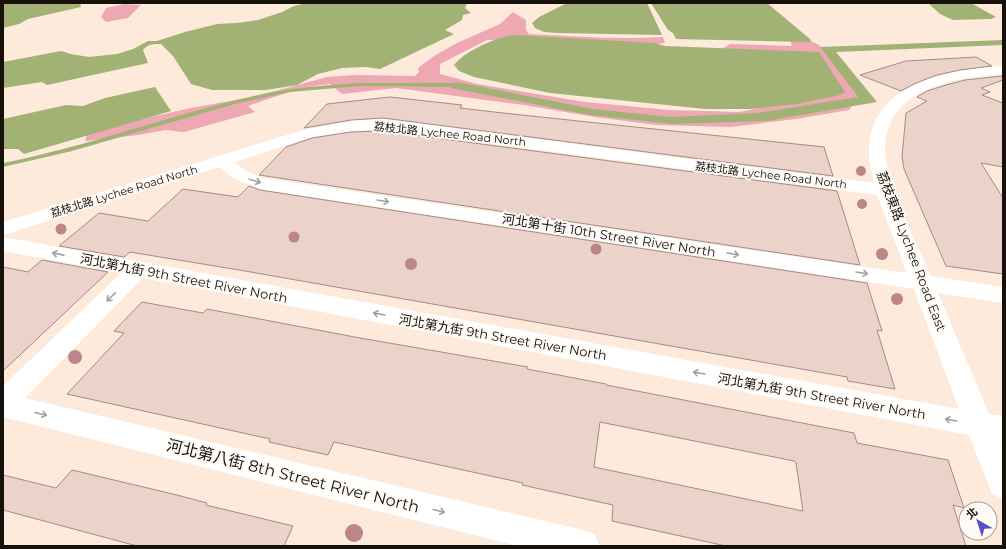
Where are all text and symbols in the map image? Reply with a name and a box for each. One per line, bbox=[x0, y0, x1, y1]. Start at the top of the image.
street label: 荔枝北路 Lychee Road North bbox=[373, 119, 527, 149]
street label: 荔枝北路 Lychee Road North bbox=[694, 159, 848, 191]
street label: 荔枝北路 Lychee Road North bbox=[49, 162, 199, 220]
street label: 荔枝東路 Lychee Road East bbox=[874, 169, 950, 333]
one-way arrow bbox=[248, 178, 261, 185]
one-way arrow bbox=[376, 197, 389, 205]
street label: 河北第十街 10th Street River North bbox=[501, 210, 717, 260]
one-way arrow bbox=[52, 250, 65, 258]
street label: 河北第九街 9th Street River North bbox=[79, 250, 289, 306]
one-way arrow bbox=[726, 250, 739, 258]
one-way arrow bbox=[855, 269, 868, 277]
one-way arrow bbox=[106, 292, 116, 302]
one-way arrow bbox=[373, 310, 386, 318]
street label: 河北第九街 9th Street River North bbox=[398, 311, 608, 363]
one-way arrow bbox=[693, 369, 706, 377]
street label: 河北第九街 9th Street River North bbox=[717, 370, 927, 422]
one-way arrow bbox=[34, 411, 47, 419]
one-way arrow bbox=[945, 416, 958, 424]
street label: 河北第八街 8th Street River North bbox=[165, 435, 421, 517]
north arrow bbox=[958, 501, 998, 541]
text: 北 bbox=[963, 504, 980, 522]
one-way arrow bbox=[433, 508, 446, 515]

